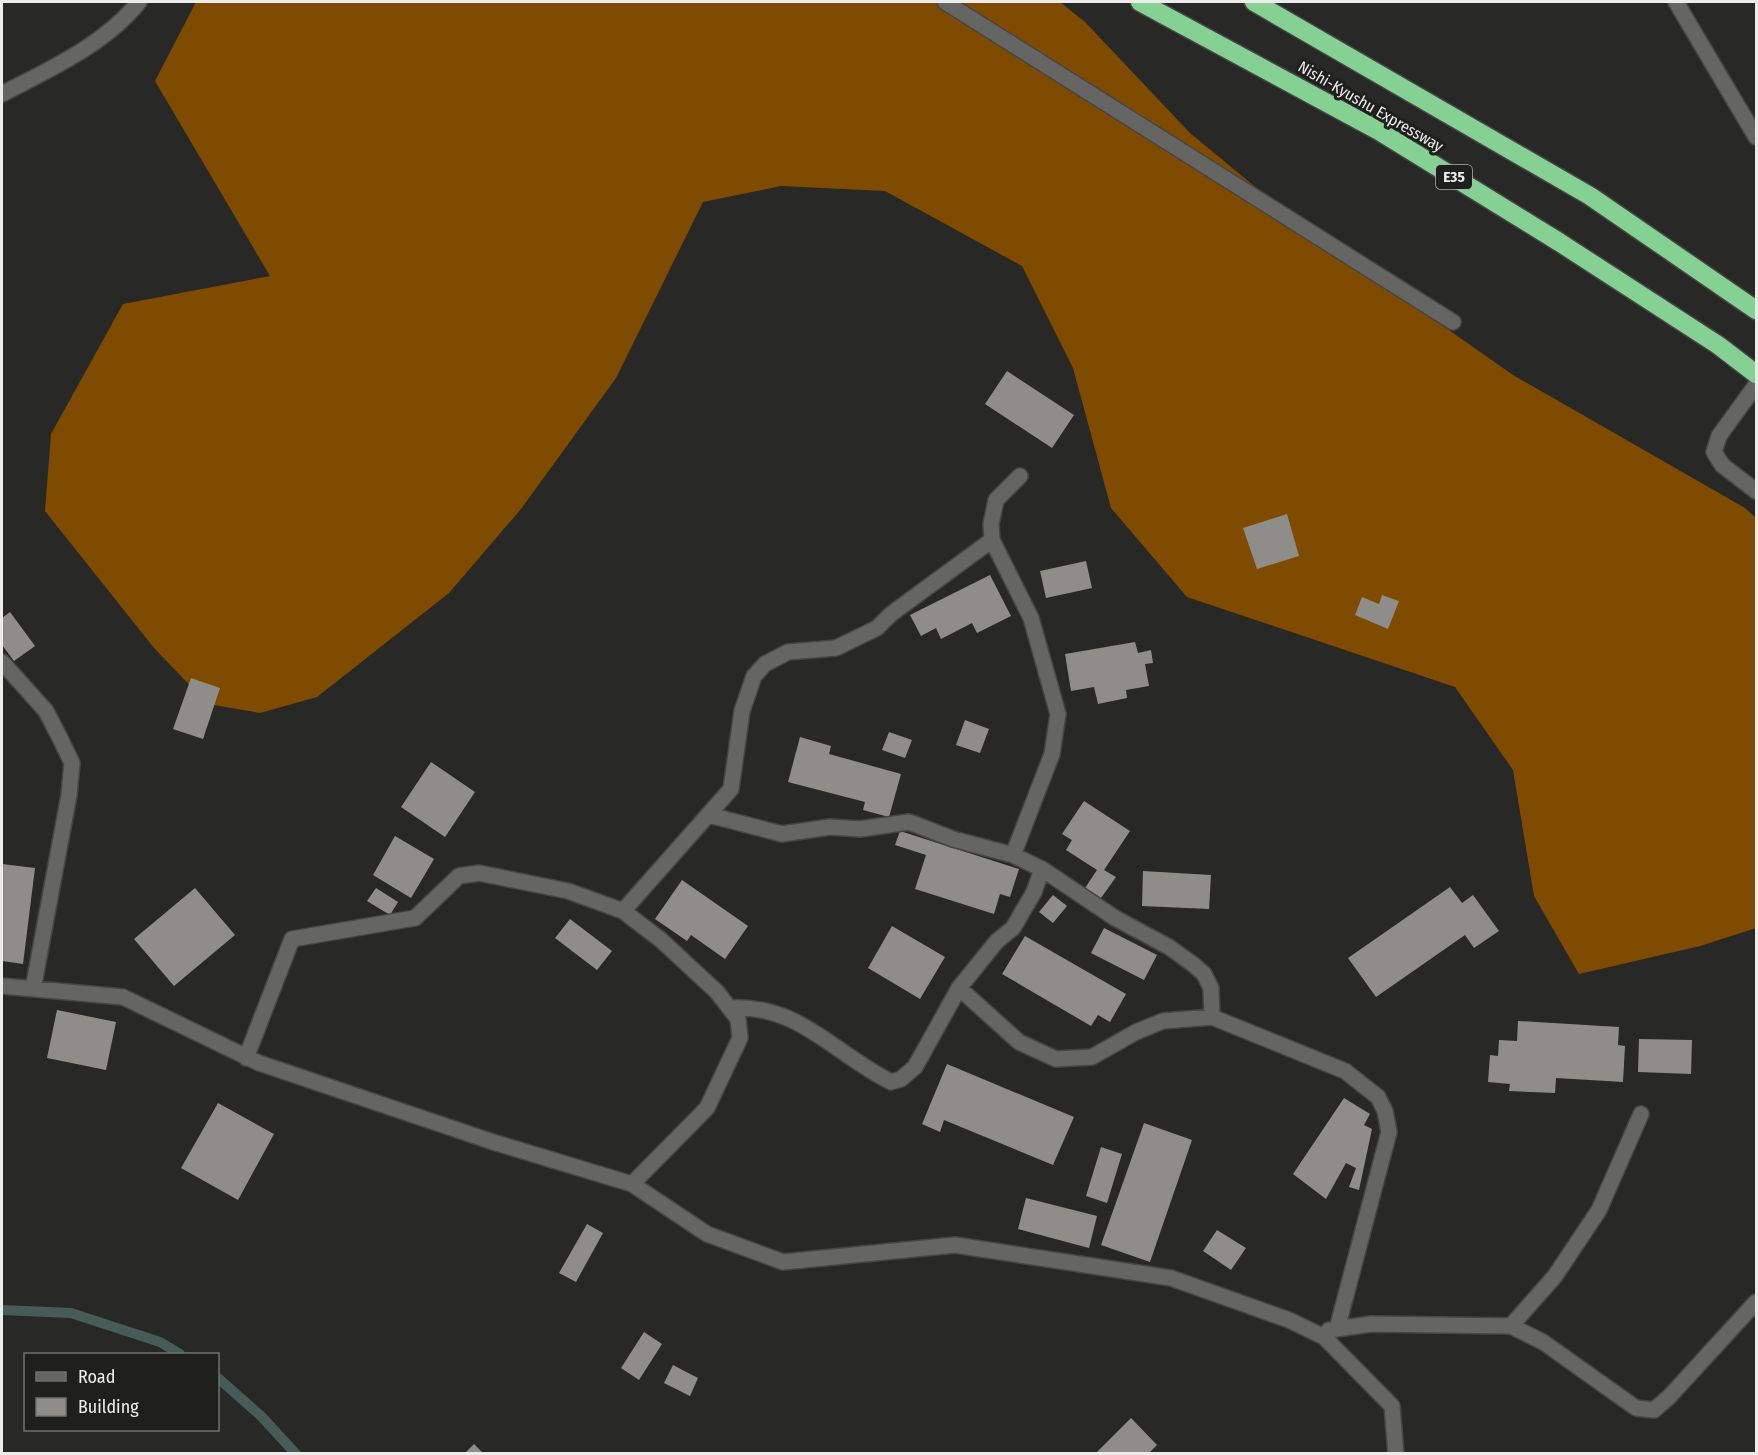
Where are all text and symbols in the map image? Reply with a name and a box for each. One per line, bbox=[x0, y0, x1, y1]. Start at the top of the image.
street label: Nishi-Kyushu Expressway bbox=[1295, 57, 1448, 156]
road number: E35 bbox=[1436, 165, 1472, 189]
legend bbox=[24, 1353, 219, 1431]
text: Road bbox=[78, 1366, 115, 1388]
text: Building bbox=[78, 1396, 139, 1418]

